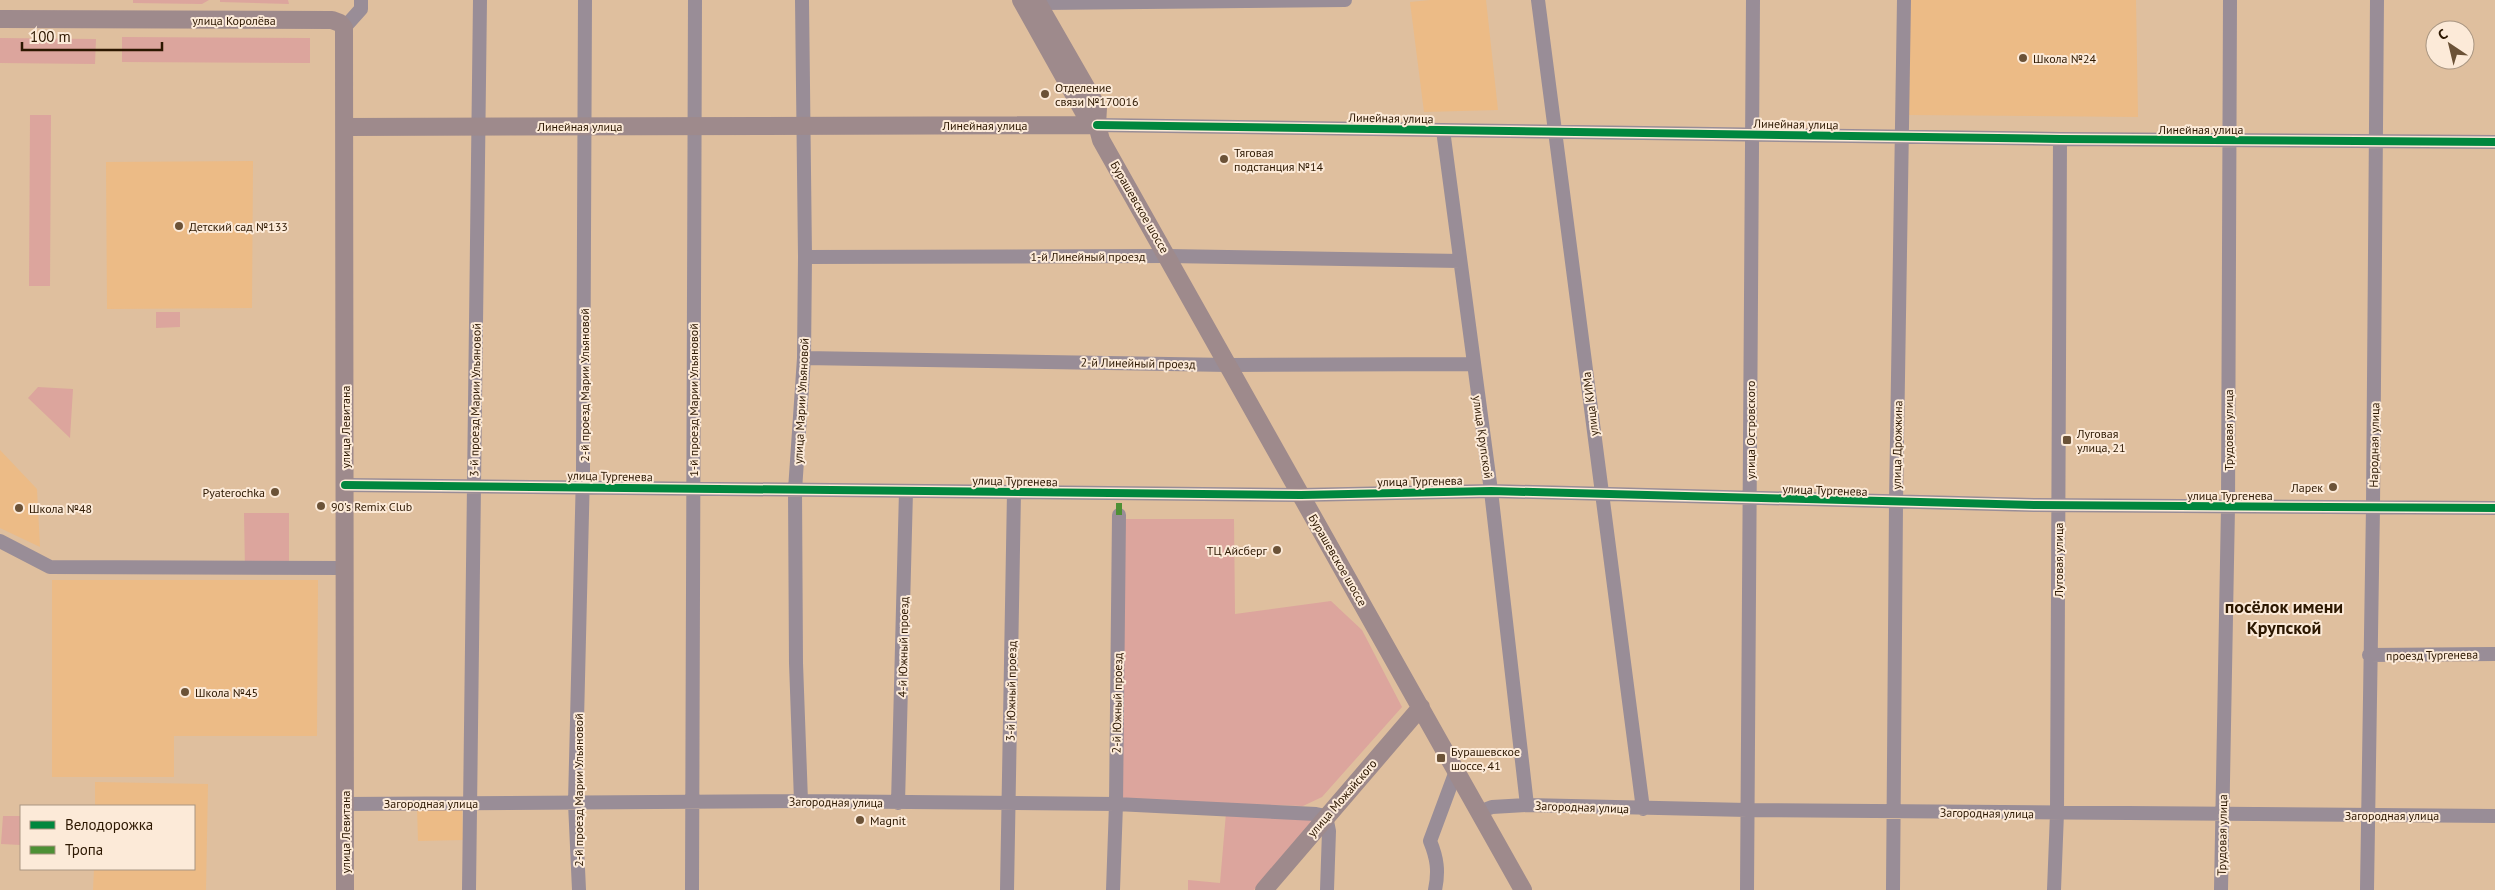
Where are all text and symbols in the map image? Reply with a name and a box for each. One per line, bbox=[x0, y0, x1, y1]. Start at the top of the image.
street label: улица Королёва bbox=[192, 13, 276, 28]
scale bar bbox=[22, 20, 162, 52]
north arrow bbox=[2425, 20, 2475, 70]
text: С bbox=[2434, 25, 2451, 44]
text: 100 m bbox=[30, 27, 71, 46]
place label: Школа №24 bbox=[2033, 51, 2096, 66]
marker: Школа №24 bbox=[2017, 52, 2029, 64]
place label: Отделение связи №170016 bbox=[1055, 80, 1139, 109]
marker: Отделение связи №170016 bbox=[1039, 88, 1051, 100]
street label: Линейная улица bbox=[1347, 110, 1434, 126]
street label: Линейная улица bbox=[1752, 116, 1839, 132]
street label: Линейная улица bbox=[941, 118, 1028, 133]
street label: Линейная улица bbox=[536, 119, 623, 134]
street label: Линейная улица bbox=[2157, 122, 2244, 137]
place label: Тяговая подстанция №14 bbox=[1234, 145, 1324, 174]
marker: Тяговая подстанция №14 bbox=[1218, 153, 1230, 165]
street label: Бурашевское шоссе bbox=[1108, 158, 1172, 256]
place label: Детский сад №133 bbox=[189, 219, 288, 234]
marker: Детский сад №133 bbox=[173, 220, 185, 232]
street label: 1-й Линейный проезд bbox=[1030, 249, 1146, 264]
street label: 2-й проезд Марии Ульяновой bbox=[577, 308, 592, 462]
street label: 3-й проезд Марии Ульяновой bbox=[466, 323, 484, 477]
street label: 1-й проезд Марии Ульяновой bbox=[686, 323, 701, 477]
street label: улица Марии Ульяновой bbox=[790, 337, 812, 465]
street label: 2-й Линейный проезд bbox=[1080, 354, 1196, 372]
street label: улица КИМа bbox=[1579, 371, 1601, 437]
street label: улица Островского bbox=[1743, 381, 1758, 479]
street label: улица Левитана bbox=[338, 386, 353, 468]
street label: Трудовая улица bbox=[2221, 389, 2236, 471]
street label: улица Крупской bbox=[1470, 395, 1496, 479]
street label: улица Дрожжина bbox=[1889, 400, 1905, 490]
street label: Народная улица bbox=[2366, 402, 2382, 488]
place label: Луговая улица, 21 bbox=[2076, 426, 2126, 455]
marker: Луговая улица, 21 bbox=[2061, 434, 2073, 446]
street label: улица Тургенева bbox=[567, 468, 653, 484]
street label: улица Тургенева bbox=[972, 473, 1058, 489]
street label: улица Тургенева bbox=[1377, 473, 1463, 489]
place label: Ларек bbox=[2290, 480, 2323, 495]
street label: улица Тургенева bbox=[1782, 481, 1868, 499]
marker: Ларек bbox=[2327, 481, 2339, 493]
place label: Pyaterochka bbox=[203, 485, 265, 500]
marker: Pyaterochka bbox=[269, 486, 281, 498]
street label: улица Тургенева bbox=[2187, 488, 2273, 503]
place label: 90's Remix Club bbox=[331, 499, 412, 514]
marker: 90's Remix Club bbox=[315, 500, 327, 512]
place label: Школа №48 bbox=[29, 501, 92, 516]
marker: Школа №48 bbox=[13, 502, 25, 514]
street label: Бурашевское шоссе bbox=[1306, 511, 1370, 609]
street label: Луговая улица bbox=[2051, 522, 2066, 599]
place label: ТЦ Айсберг bbox=[1207, 543, 1268, 558]
marker: ТЦ Айсберг bbox=[1271, 544, 1283, 556]
district label: посёлок имени Крупской bbox=[2225, 595, 2343, 639]
street label: 4-й Южный проезд bbox=[895, 596, 911, 697]
street label: 3-й Южный проезд bbox=[1003, 640, 1019, 741]
street label: проезд Тургенева bbox=[2386, 647, 2478, 663]
street label: 2-й Южный проезд bbox=[1109, 652, 1125, 753]
place label: Школа №45 bbox=[195, 685, 258, 700]
marker: Школа №45 bbox=[179, 686, 191, 698]
street label: 2-й проезд Марии Ульяновой bbox=[571, 713, 586, 867]
place label: Бурашевское шоссе, 41 bbox=[1451, 744, 1520, 773]
marker: Бурашевское шоссе, 41 bbox=[1435, 752, 1447, 764]
street label: улица Можайского bbox=[1304, 756, 1380, 840]
street label: улица Левитана bbox=[338, 791, 353, 873]
street label: Загородная улица bbox=[789, 794, 883, 810]
street label: Трудовая улица bbox=[2214, 794, 2230, 876]
street label: Загородная улица bbox=[384, 796, 478, 811]
street label: Загородная улица bbox=[1535, 798, 1629, 816]
legend bbox=[20, 805, 195, 870]
street label: Загородная улица bbox=[1940, 805, 2034, 821]
street label: Загородная улица bbox=[2345, 808, 2439, 823]
place label: Magnit bbox=[870, 813, 906, 828]
marker: Magnit bbox=[854, 814, 866, 826]
text: Велодорожка bbox=[65, 815, 153, 834]
text: Тропа bbox=[65, 840, 103, 859]

